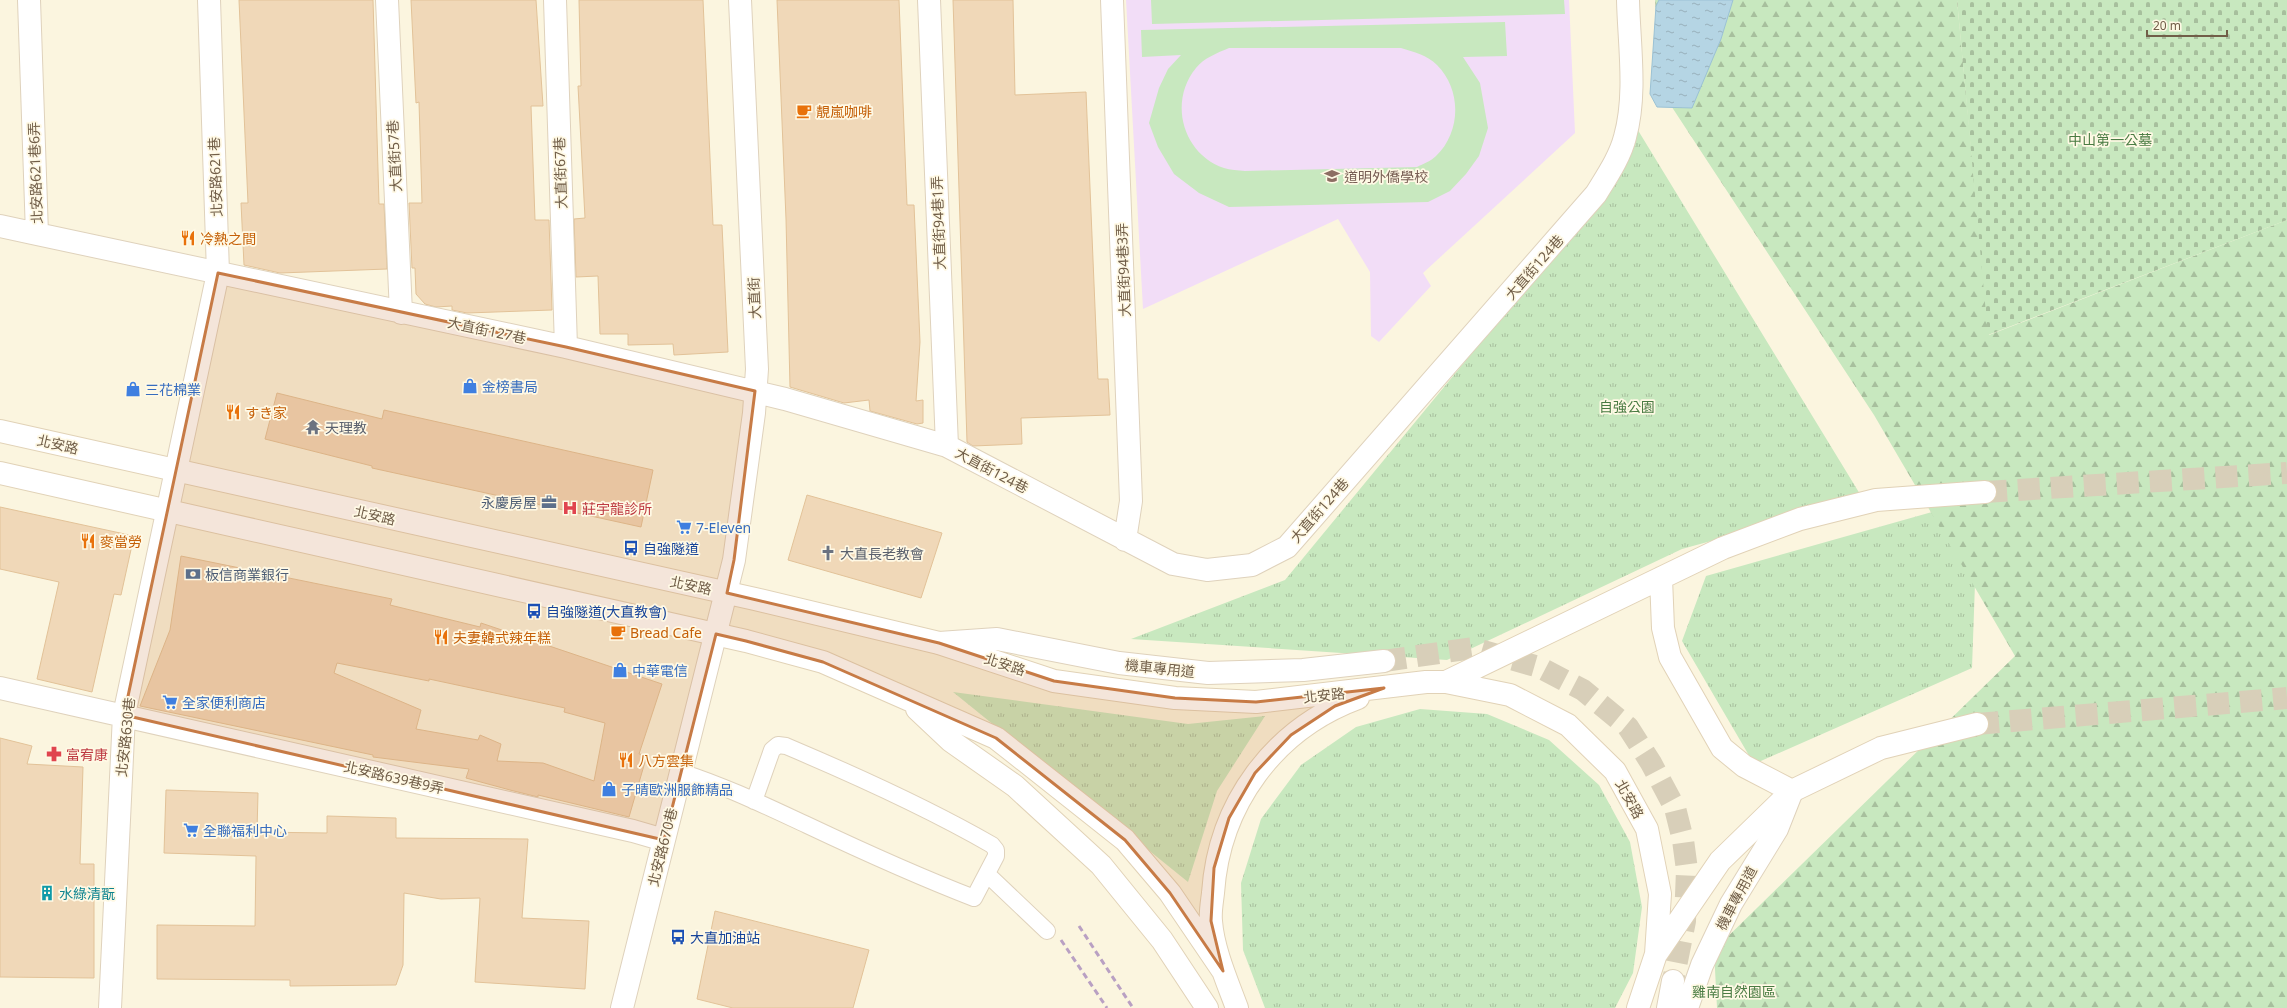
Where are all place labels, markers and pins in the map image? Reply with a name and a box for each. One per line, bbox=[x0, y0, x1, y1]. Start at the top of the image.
cafe icon: 靚嵐咖啡 bbox=[795, 102, 813, 120]
place label: 靚嵐咖啡 bbox=[816, 102, 872, 121]
school or university icon: 道明外僑學校 bbox=[1323, 167, 1341, 185]
place label: 道明外僑學校 bbox=[1344, 167, 1428, 186]
restaurant icon: 冷熱之間 bbox=[179, 229, 197, 247]
place label: 冷熱之間 bbox=[200, 229, 256, 248]
shop icon: 金榜書局 bbox=[461, 377, 479, 395]
place label: 金榜書局 bbox=[482, 377, 538, 396]
shop icon: 三花棉業 bbox=[124, 380, 142, 398]
place label: 三花棉業 bbox=[145, 380, 201, 399]
restaurant icon: すき家 bbox=[224, 403, 242, 421]
place label: すき家 bbox=[245, 403, 287, 422]
temple icon: 天理教 bbox=[304, 418, 322, 436]
place label: 天理教 bbox=[325, 418, 367, 437]
place label: 永慶房屋 bbox=[481, 493, 537, 512]
office icon: 永慶房屋 bbox=[540, 493, 558, 511]
hospital icon: 莊宇龍診所 bbox=[561, 499, 579, 517]
place label: 莊宇龍診所 bbox=[582, 499, 652, 518]
supermarket icon: 7-Eleven bbox=[675, 518, 693, 536]
place label: 7-Eleven bbox=[696, 518, 751, 537]
restaurant icon: 麥當勞 bbox=[79, 532, 97, 550]
place label: 麥當勞 bbox=[100, 532, 142, 551]
bus stop icon: 自強隧道 bbox=[622, 539, 640, 557]
place label: 自強隧道 bbox=[643, 539, 699, 558]
church icon: 大直長老教會 bbox=[819, 544, 837, 562]
place label: 大直長老教會 bbox=[840, 544, 924, 563]
bank icon: 板信商業銀行 bbox=[184, 565, 202, 583]
place label: 板信商業銀行 bbox=[205, 565, 289, 584]
bus stop icon: 自強隧道(大直教會) bbox=[525, 602, 543, 620]
place label: 自強隧道(大直教會) bbox=[546, 602, 666, 621]
cafe icon: Bread Cafe bbox=[609, 623, 627, 641]
place label: Bread Cafe bbox=[630, 623, 702, 642]
restaurant icon: 夫妻韓式辣年糕 bbox=[432, 628, 450, 646]
place label: 夫妻韓式辣年糕 bbox=[453, 628, 551, 647]
shop icon: 中華電信 bbox=[611, 661, 629, 679]
place label: 中華電信 bbox=[632, 661, 688, 680]
supermarket icon: 全家便利商店 bbox=[161, 693, 179, 711]
place label: 全家便利商店 bbox=[182, 693, 266, 712]
pharmacy icon: 富宥康 bbox=[45, 745, 63, 763]
place label: 富宥康 bbox=[66, 745, 108, 764]
restaurant icon: 八方雲集 bbox=[617, 751, 635, 769]
place label: 八方雲集 bbox=[638, 751, 694, 770]
shop icon: 子晴歐洲服飾精品 bbox=[600, 780, 618, 798]
place label: 子晴歐洲服飾精品 bbox=[621, 780, 733, 799]
supermarket icon: 全聯福利中心 bbox=[182, 821, 200, 839]
place label: 全聯福利中心 bbox=[203, 821, 287, 840]
building icon: 水綠清翫 bbox=[38, 884, 56, 902]
place label: 水綠清翫 bbox=[59, 884, 115, 903]
bus stop icon: 大直加油站 bbox=[669, 928, 687, 946]
place label: 大直加油站 bbox=[690, 928, 760, 947]

